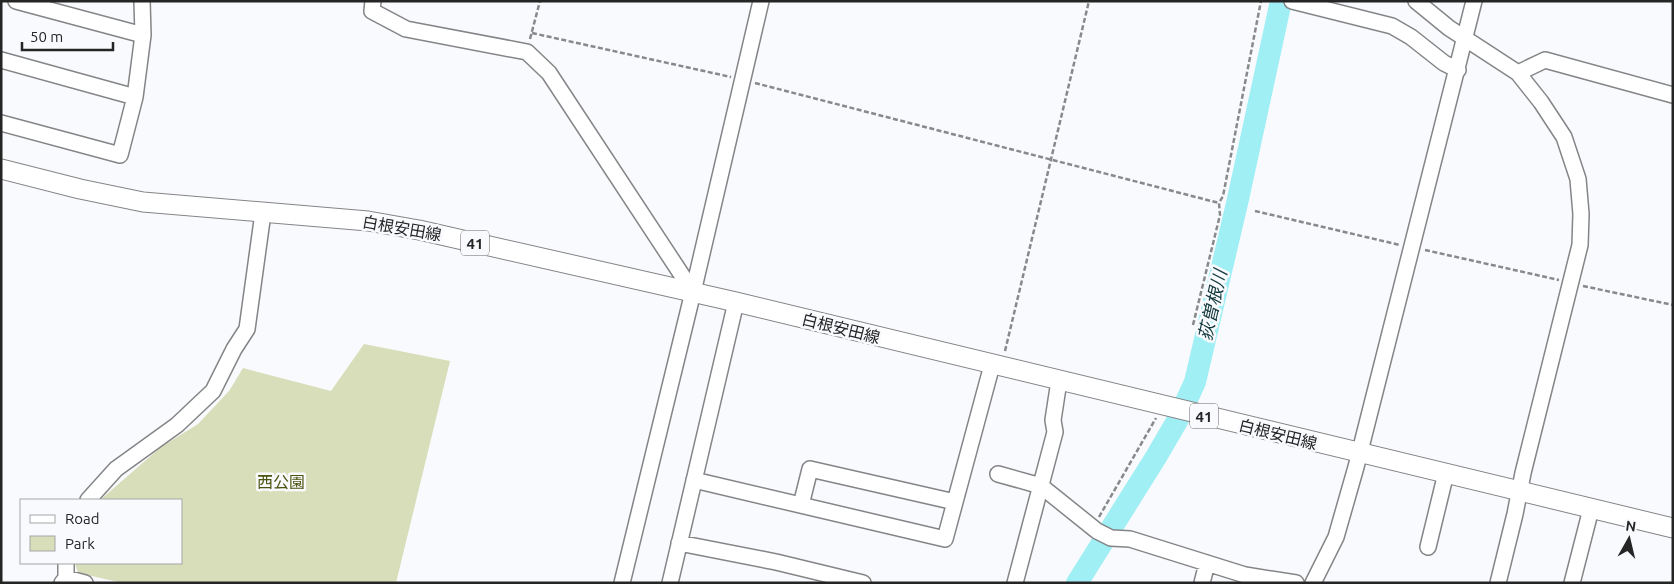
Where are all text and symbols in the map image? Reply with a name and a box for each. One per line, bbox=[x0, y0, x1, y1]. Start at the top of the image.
scale bar bbox=[22, 20, 114, 52]
text: 50 m bbox=[30, 28, 63, 45]
street label: 白根安田線 bbox=[361, 212, 443, 244]
road number: 41 bbox=[461, 230, 489, 256]
water label: 荻曽根川 bbox=[1194, 266, 1230, 342]
street label: 白根安田線 bbox=[800, 310, 882, 346]
road number: 41 bbox=[1190, 404, 1218, 428]
street label: 白根安田線 bbox=[1237, 416, 1319, 452]
park label: 西公園 bbox=[257, 473, 305, 491]
legend bbox=[20, 499, 182, 564]
text: Road bbox=[65, 510, 100, 527]
north arrow bbox=[1604, 514, 1654, 564]
text: N bbox=[1625, 517, 1637, 535]
text: Park bbox=[65, 535, 95, 552]

